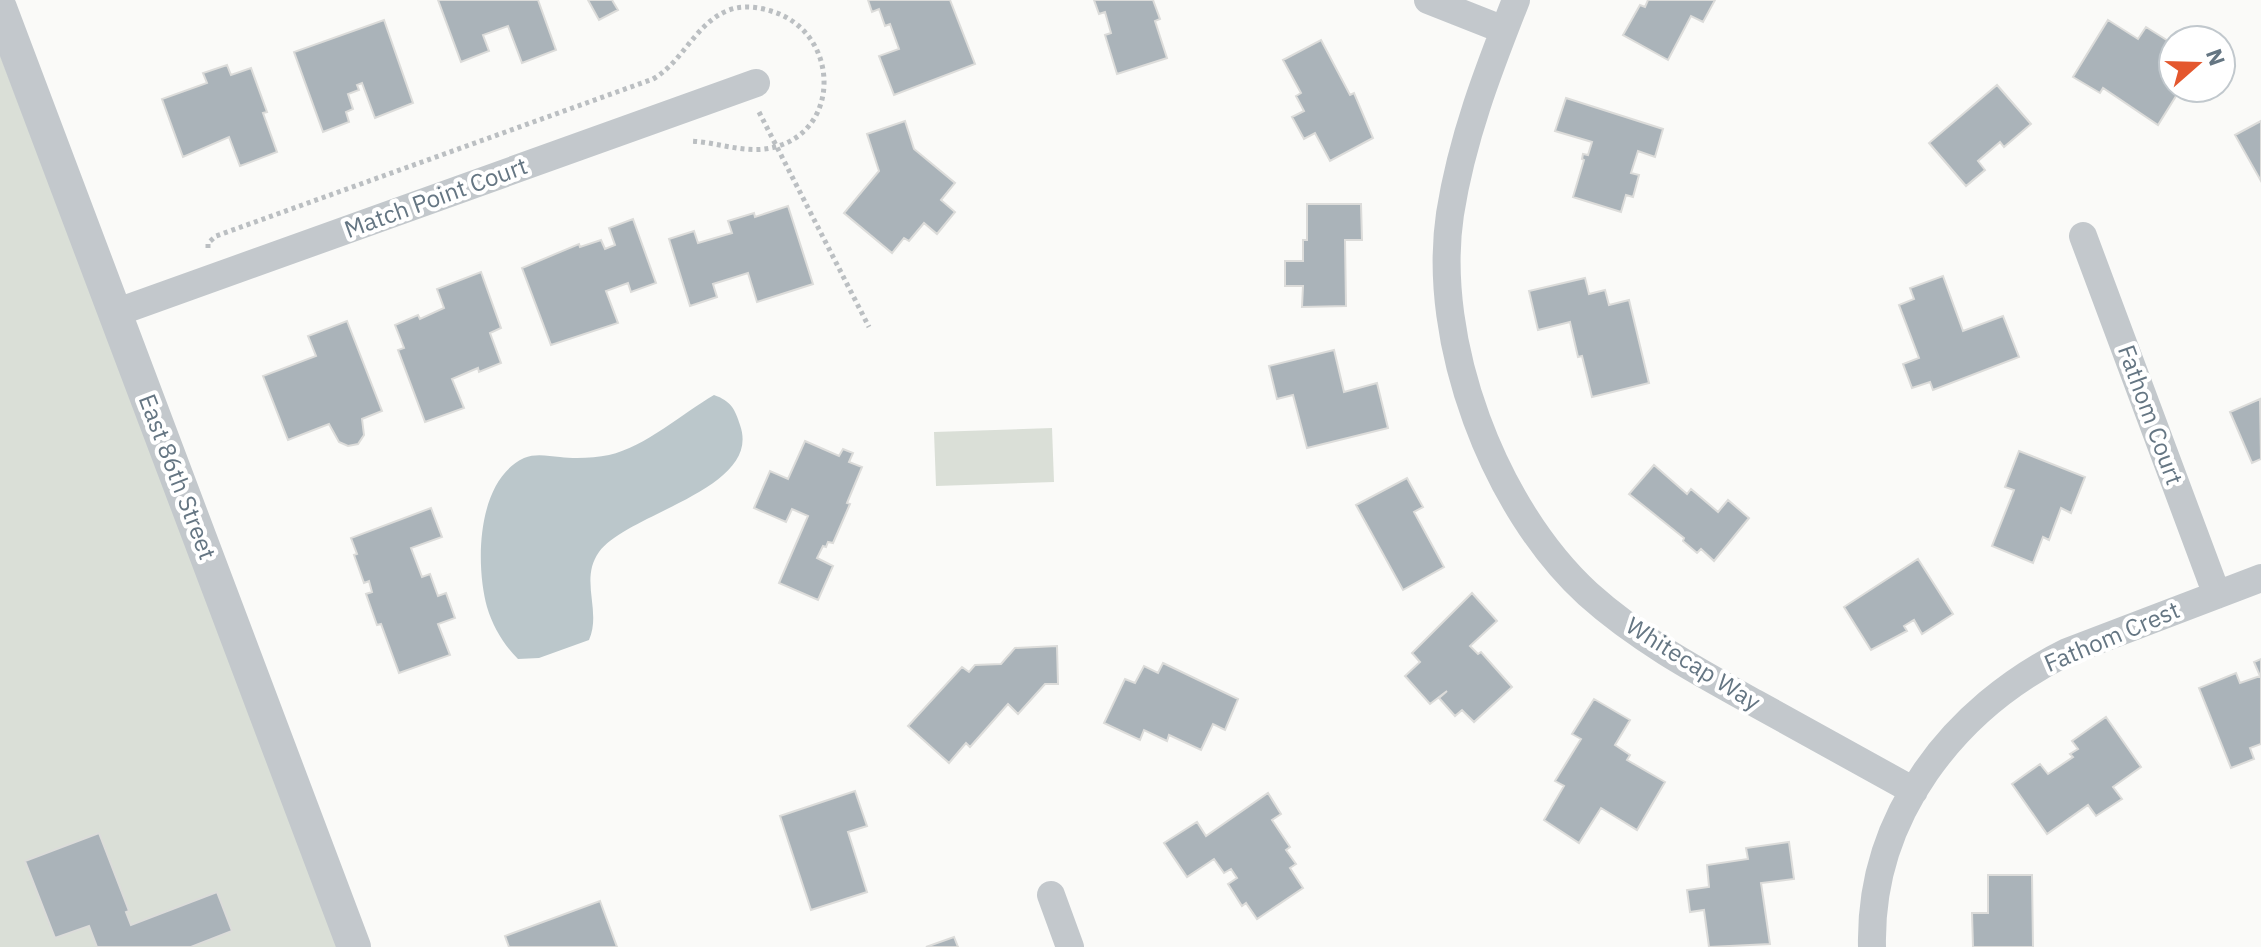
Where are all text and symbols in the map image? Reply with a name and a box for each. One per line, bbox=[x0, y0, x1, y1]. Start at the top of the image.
north arrow bbox=[2157, 24, 2237, 104]
text: N bbox=[2200, 45, 2233, 69]
street label: Match Point Court bbox=[340, 149, 532, 245]
street label: Fathom Court bbox=[2111, 340, 2191, 489]
street label: East 86th Street bbox=[132, 389, 224, 564]
street label: Fathom Crest bbox=[2039, 593, 2184, 679]
street label: Whitecap Way bbox=[1620, 609, 1767, 717]

